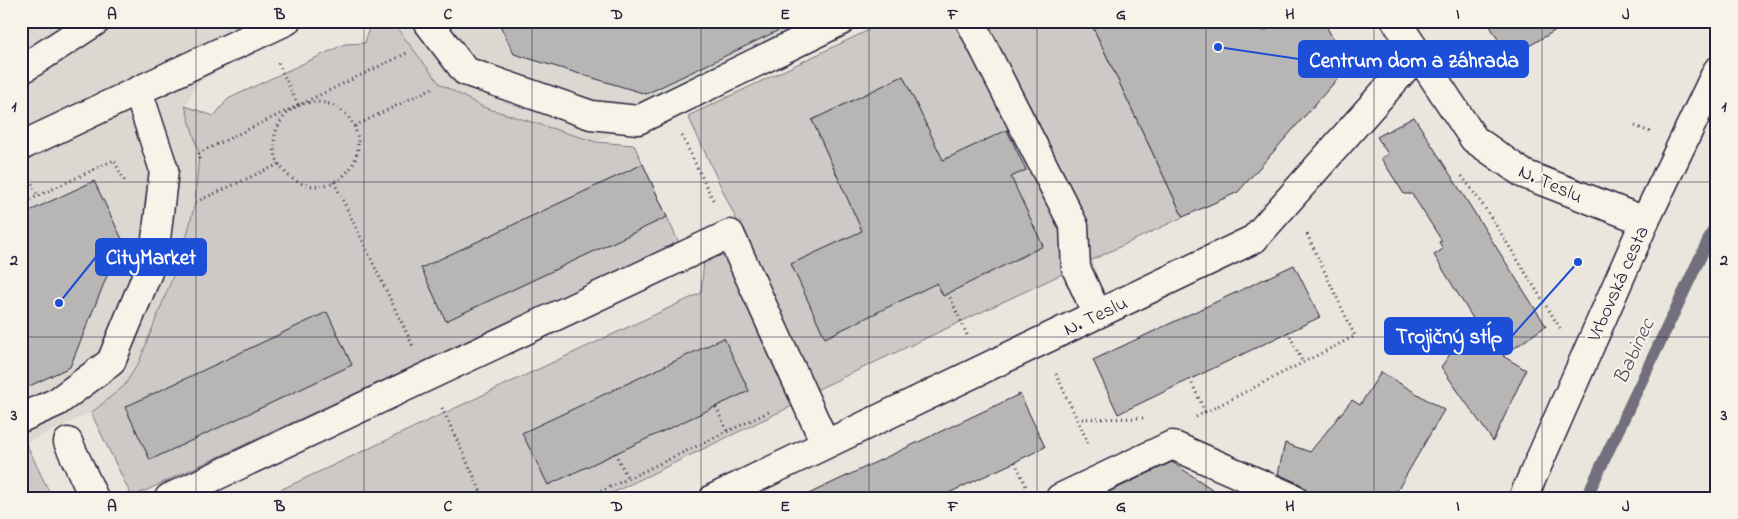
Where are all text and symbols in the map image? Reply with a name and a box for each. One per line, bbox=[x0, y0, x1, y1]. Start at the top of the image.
text: A bbox=[107, 3, 117, 27]
text: B bbox=[274, 3, 286, 27]
text: C bbox=[444, 3, 453, 27]
text: D bbox=[610, 3, 623, 27]
text: E bbox=[780, 3, 790, 27]
text: F bbox=[947, 3, 959, 27]
text: G bbox=[1116, 3, 1126, 27]
text: H bbox=[1285, 3, 1295, 27]
text: I bbox=[1456, 3, 1460, 27]
text: J bbox=[1622, 3, 1630, 27]
callout: Centrum dom a záhrada bbox=[1299, 41, 1528, 77]
text: Centrum dom a záhrada bbox=[1309, 47, 1519, 77]
text: 1 bbox=[11, 95, 17, 119]
text: 1 bbox=[1721, 95, 1727, 119]
street label: N. Teslu bbox=[1513, 158, 1587, 212]
street label: Vrbovská cesta bbox=[1580, 222, 1658, 347]
callout: CityMarket bbox=[96, 239, 206, 275]
text: CityMarket bbox=[106, 244, 197, 276]
text: 2 bbox=[9, 249, 18, 273]
text: 2 bbox=[1719, 249, 1728, 273]
street label: N. Teslu bbox=[1059, 290, 1133, 345]
water label: Babinec bbox=[1607, 313, 1664, 390]
callout: Trojičný stĺp bbox=[1385, 318, 1512, 354]
text: Trojičný stĺp bbox=[1396, 321, 1502, 355]
text: 3 bbox=[10, 404, 18, 428]
text: 3 bbox=[1720, 404, 1728, 428]
text: A bbox=[107, 495, 117, 519]
text: B bbox=[274, 495, 286, 519]
text: C bbox=[444, 495, 453, 519]
text: D bbox=[610, 495, 623, 519]
text: E bbox=[780, 495, 790, 519]
text: F bbox=[947, 495, 959, 519]
text: G bbox=[1116, 495, 1126, 519]
text: H bbox=[1285, 495, 1295, 519]
text: I bbox=[1456, 495, 1460, 519]
text: J bbox=[1622, 495, 1630, 519]

